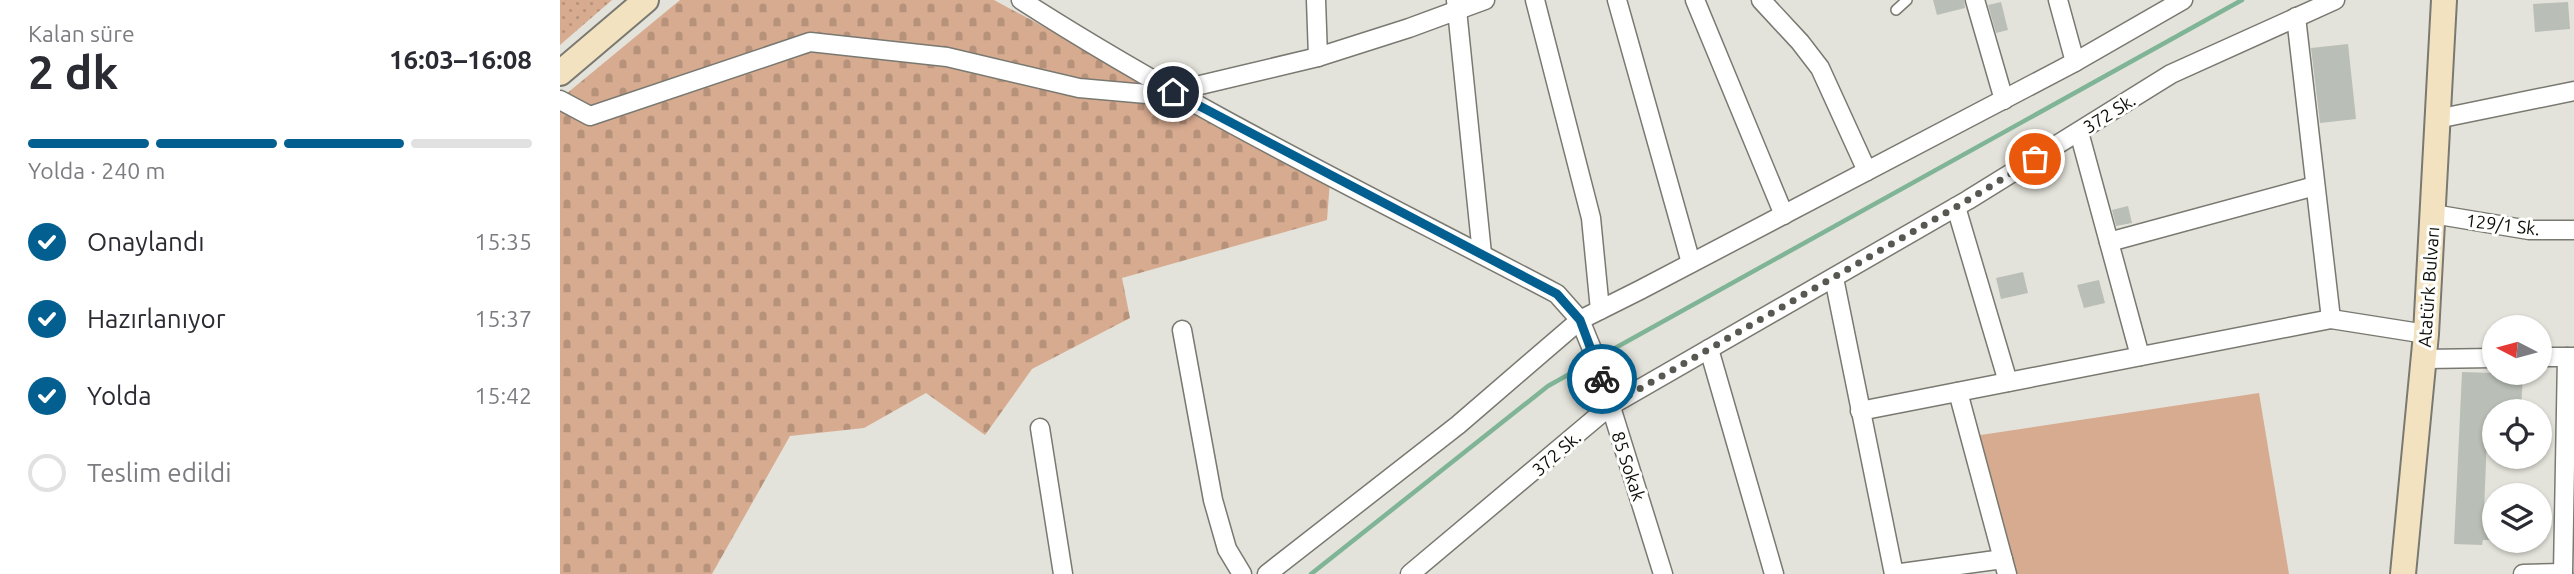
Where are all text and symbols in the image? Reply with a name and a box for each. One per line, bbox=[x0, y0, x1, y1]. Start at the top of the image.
text: Kalan süre bbox=[28, 21, 135, 46]
text: 16:03–16:08 bbox=[389, 45, 532, 74]
text: 2 dk bbox=[28, 46, 118, 98]
pin bbox=[1143, 62, 1203, 122]
icon: home bbox=[1154, 73, 1192, 111]
street label: 372 Sk. bbox=[2079, 89, 2139, 137]
pin bbox=[2005, 129, 2065, 189]
icon: bag bbox=[2016, 140, 2054, 178]
text: Yolda · 240 m bbox=[28, 158, 165, 183]
street label: 129/1 Sk. bbox=[2465, 210, 2541, 238]
icon: check bbox=[28, 223, 66, 261]
street label: Atatürk Bulvarı bbox=[2414, 226, 2442, 348]
text: Onaylandı bbox=[87, 227, 205, 256]
text: 15:35 bbox=[474, 229, 532, 254]
icon: check bbox=[28, 300, 66, 338]
text: Hazırlanıyor bbox=[87, 304, 226, 333]
text: 15:37 bbox=[474, 306, 532, 331]
north arrow bbox=[2482, 315, 2552, 385]
map controls bbox=[2482, 315, 2552, 553]
courier bbox=[1567, 344, 1637, 414]
icon: bike bbox=[1583, 360, 1621, 398]
icon: check bbox=[28, 377, 66, 415]
text: Yolda bbox=[87, 381, 152, 410]
text: 15:42 bbox=[474, 383, 532, 408]
button: locate bbox=[2482, 399, 2552, 469]
street label: 372 Sk. bbox=[1528, 427, 1584, 479]
street label: 85 Sokak bbox=[1608, 429, 1650, 503]
text: Teslim edildi bbox=[87, 458, 232, 487]
button: layers bbox=[2482, 483, 2552, 553]

